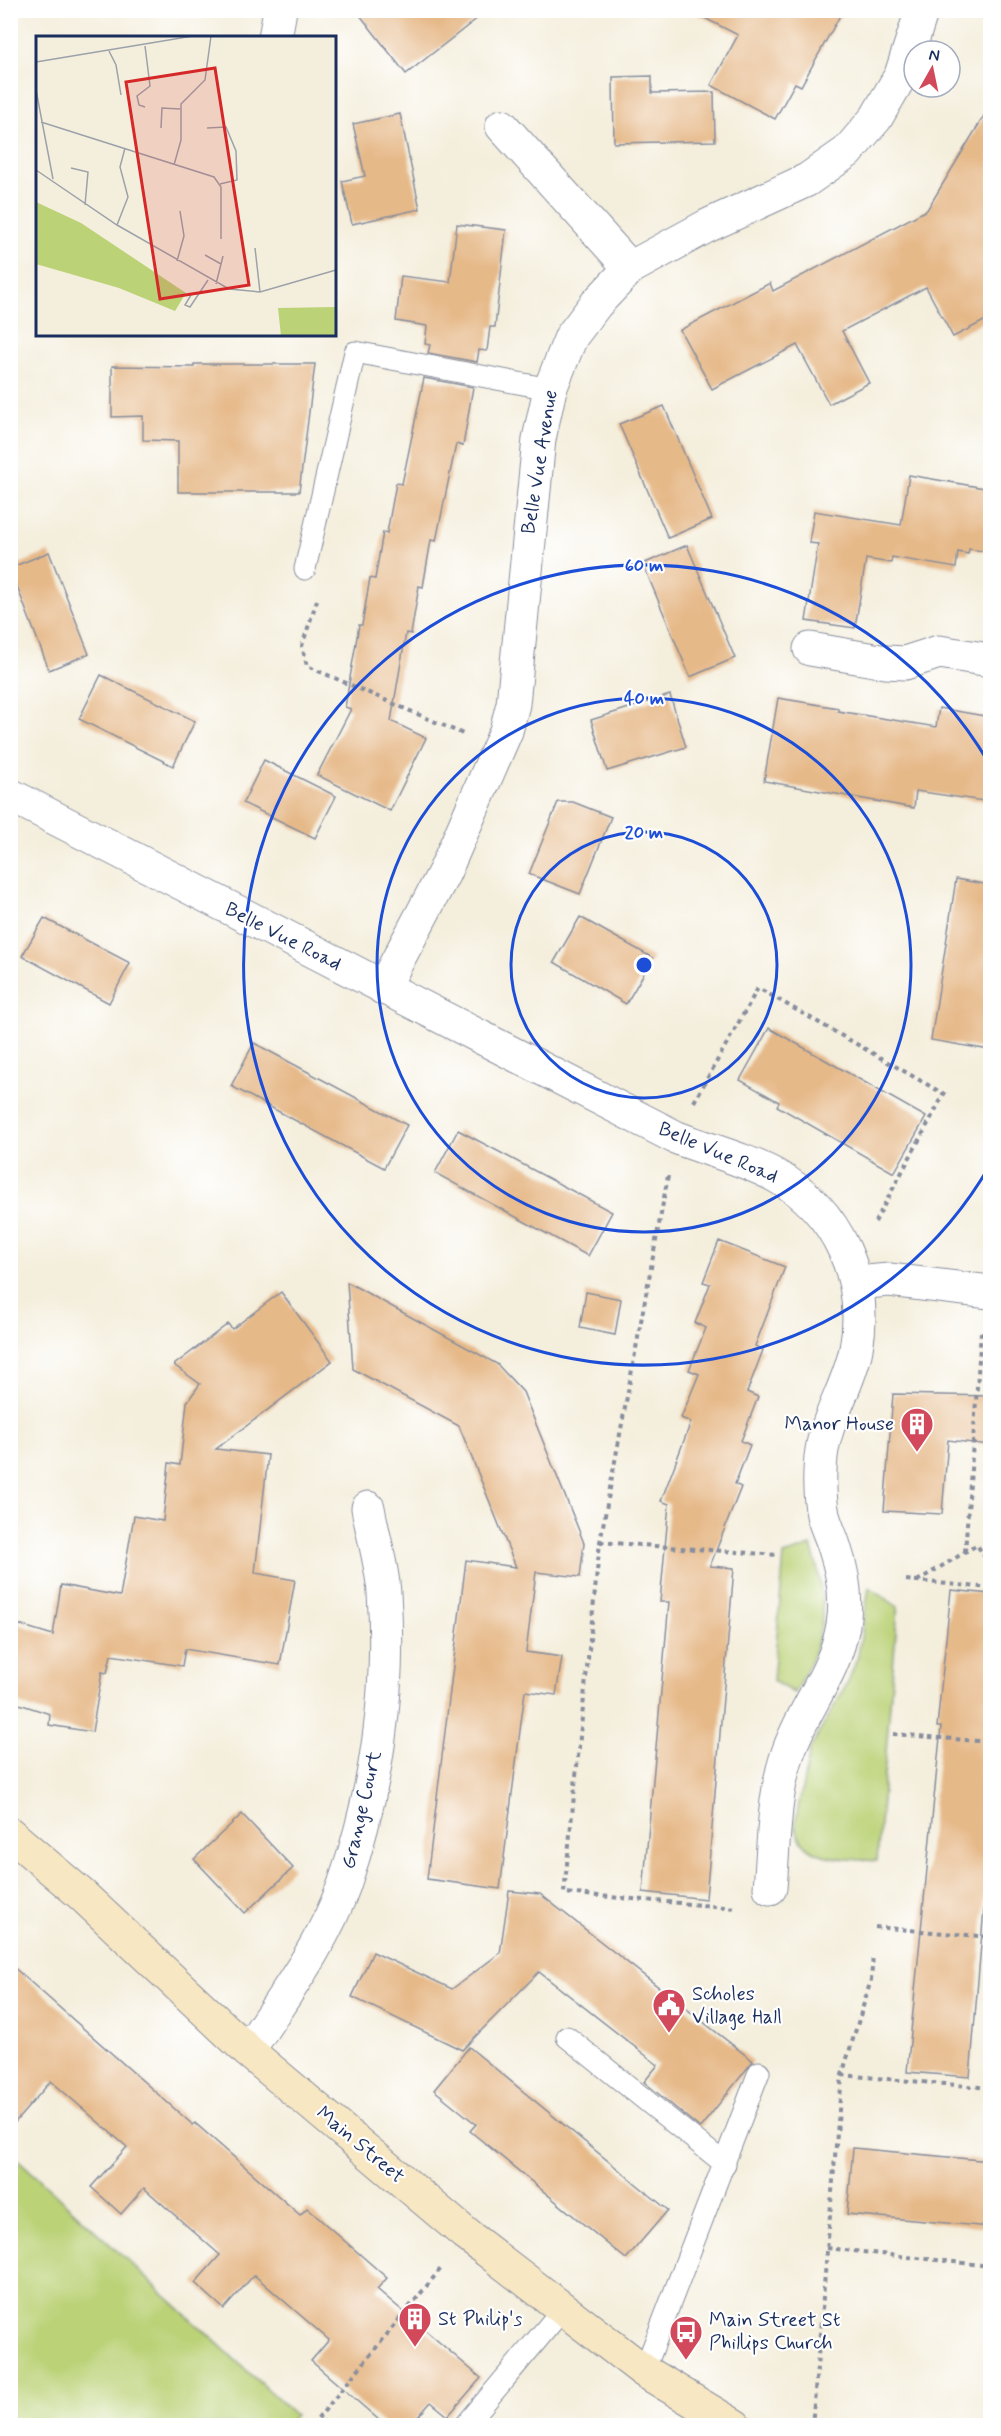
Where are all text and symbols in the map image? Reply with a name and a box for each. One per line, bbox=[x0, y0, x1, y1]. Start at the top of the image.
inset map bbox=[36, 36, 336, 336]
north arrow bbox=[902, 39, 962, 99]
text: N bbox=[927, 44, 941, 67]
street label: Belle Vue Avenue bbox=[515, 388, 565, 536]
text: 60 m bbox=[625, 554, 663, 578]
text: 40 m bbox=[624, 687, 664, 711]
text: 20 m bbox=[625, 821, 663, 845]
street label: Belle Vue Road bbox=[220, 896, 346, 978]
centre of rings bbox=[634, 955, 654, 975]
street label: Belle Vue Road bbox=[654, 1116, 782, 1190]
building icon: Manor House bbox=[899, 1406, 935, 1453]
place label: Manor House bbox=[785, 1411, 894, 1438]
street label: Grange Court bbox=[335, 1748, 389, 1872]
place label: Scholes Village Hall bbox=[692, 1981, 782, 2031]
public building icon: Scholes Village Hall bbox=[651, 1987, 687, 2034]
street label: Main Street bbox=[310, 2100, 410, 2190]
building icon: St Philip's bbox=[397, 2301, 433, 2348]
place label: St Philip's bbox=[438, 2306, 523, 2333]
place label: Main Street St Phillips Church bbox=[709, 2307, 840, 2357]
bus stop icon: Main Street St Phillips Church bbox=[668, 2314, 704, 2361]

